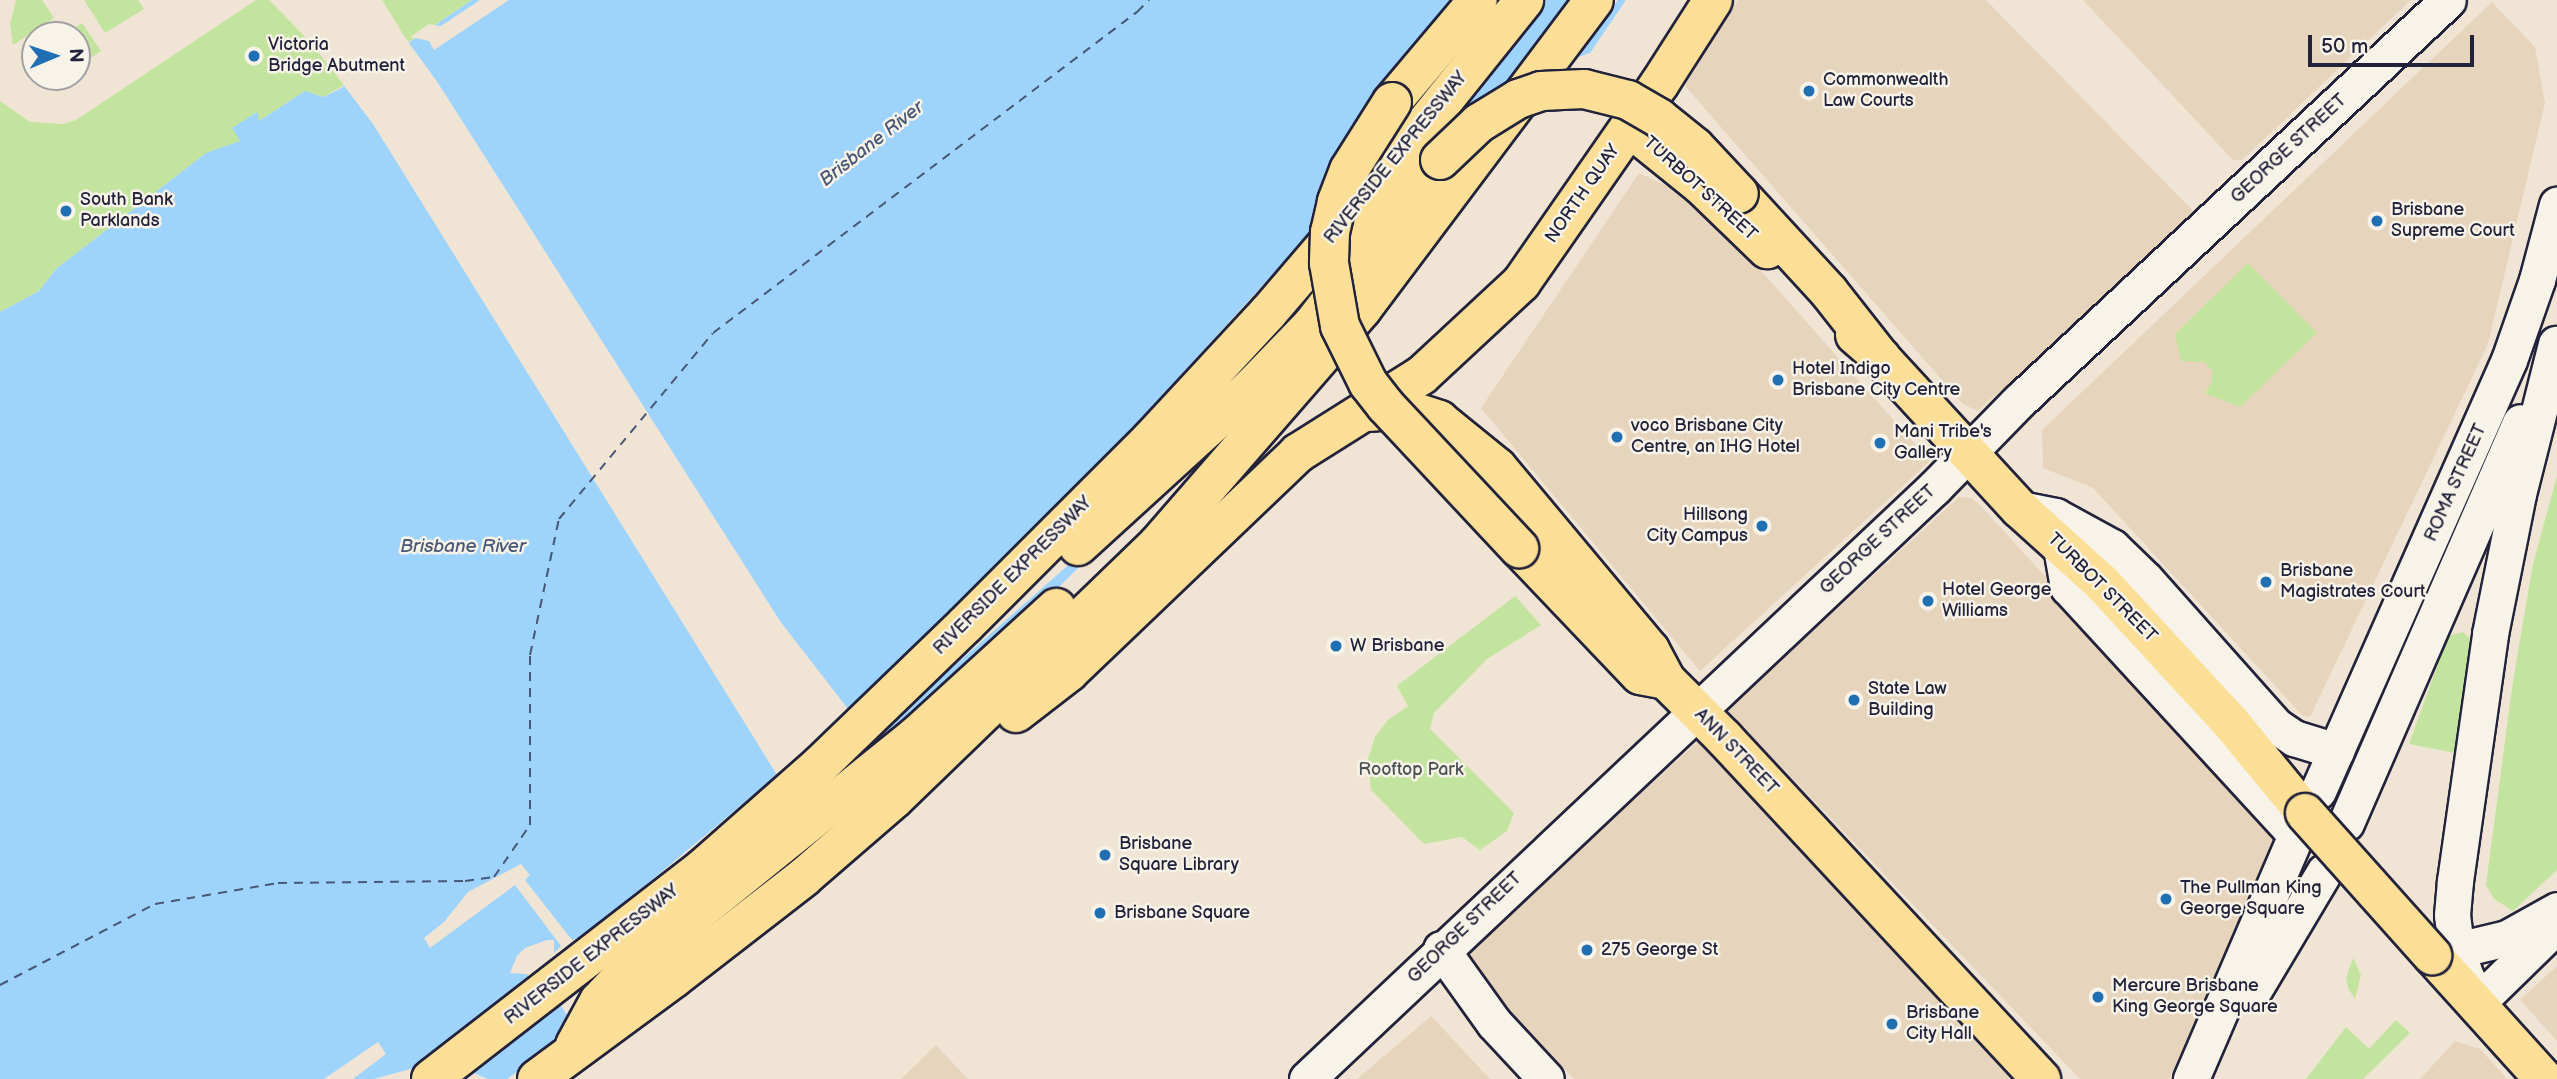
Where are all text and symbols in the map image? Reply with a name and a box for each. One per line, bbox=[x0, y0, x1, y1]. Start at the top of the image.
north arrow bbox=[21, 21, 91, 91]
scale bar bbox=[2312, 21, 2478, 65]
text: 50 m bbox=[2321, 34, 2368, 59]
place label: Victoria Bridge Abutment bbox=[268, 35, 405, 78]
text: N bbox=[64, 48, 87, 63]
marker: Victoria Bridge Abutment bbox=[246, 48, 262, 64]
street label: RIVERSIDE EXPRESSWAY bbox=[1320, 68, 1472, 248]
place label: Commonwealth Law Courts bbox=[1823, 70, 1948, 112]
marker: Commonwealth Law Courts bbox=[1801, 83, 1817, 99]
street label: GEORGE STREET bbox=[2227, 90, 2351, 208]
water label: Brisbane River bbox=[815, 96, 929, 192]
street label: TURBOT STREET bbox=[1638, 132, 1762, 246]
street label: NORTH QUAY bbox=[1541, 141, 1625, 247]
place label: South Bank Parklands bbox=[80, 190, 173, 232]
place label: Brisbane Supreme Court bbox=[2391, 200, 2515, 242]
marker: South Bank Parklands bbox=[58, 203, 74, 219]
marker: Brisbane Supreme Court bbox=[2369, 213, 2385, 229]
place label: Hotel Indigo Brisbane City Centre bbox=[1792, 359, 1961, 402]
marker: Hotel Indigo Brisbane City Centre bbox=[1770, 372, 1786, 388]
place label: voco Brisbane City Centre, an IHG Hotel bbox=[1631, 416, 1800, 458]
street label: ROMA STREET bbox=[2420, 421, 2492, 545]
place label: Mani Tribe's Gallery bbox=[1894, 422, 1992, 464]
marker: voco Brisbane City Centre, an IHG Hotel bbox=[1609, 429, 1625, 445]
marker: Mani Tribe's Gallery bbox=[1872, 435, 1888, 451]
street label: GEORGE STREET bbox=[1816, 481, 1940, 599]
street label: RIVERSIDE EXPRESSWAY bbox=[929, 492, 1097, 660]
place label: Hillsong City Campus bbox=[1645, 505, 1748, 548]
marker: Hillsong City Campus bbox=[1754, 518, 1770, 534]
street label: TURBOT STREET bbox=[2043, 529, 2161, 647]
water label: Brisbane River bbox=[400, 536, 526, 558]
place label: Brisbane Magistrates Court bbox=[2280, 561, 2426, 604]
marker: Brisbane Magistrates Court bbox=[2258, 574, 2274, 590]
place label: Hotel George Williams bbox=[1942, 580, 2051, 622]
marker: Hotel George Williams bbox=[1920, 593, 1936, 609]
place label: W Brisbane bbox=[1350, 635, 1444, 657]
marker: W Brisbane bbox=[1328, 638, 1344, 654]
place label: State Law Building bbox=[1868, 679, 1947, 722]
marker: State Law Building bbox=[1846, 692, 1862, 708]
street label: ANN STREET bbox=[1689, 704, 1783, 800]
park label: Rooftop Park bbox=[1358, 759, 1464, 781]
place label: Brisbane Square Library bbox=[1119, 834, 1239, 876]
marker: Brisbane Square Library bbox=[1097, 847, 1113, 863]
street label: GEORGE STREET bbox=[1403, 868, 1527, 988]
place label: The Pullman King George Square bbox=[2180, 878, 2322, 920]
street label: RIVERSIDE EXPRESSWAY bbox=[501, 880, 683, 1030]
marker: The Pullman King George Square bbox=[2158, 891, 2174, 907]
place label: Brisbane Square bbox=[1114, 902, 1250, 924]
marker: Brisbane Square bbox=[1092, 905, 1108, 921]
place label: 275 George St bbox=[1601, 939, 1719, 961]
marker: 275 George St bbox=[1579, 942, 1595, 958]
place label: Mercure Brisbane King George Square bbox=[2112, 976, 2278, 1018]
marker: Mercure Brisbane King George Square bbox=[2090, 989, 2106, 1005]
place label: Brisbane City Hall bbox=[1906, 1003, 1979, 1046]
marker: Brisbane City Hall bbox=[1884, 1016, 1900, 1032]

